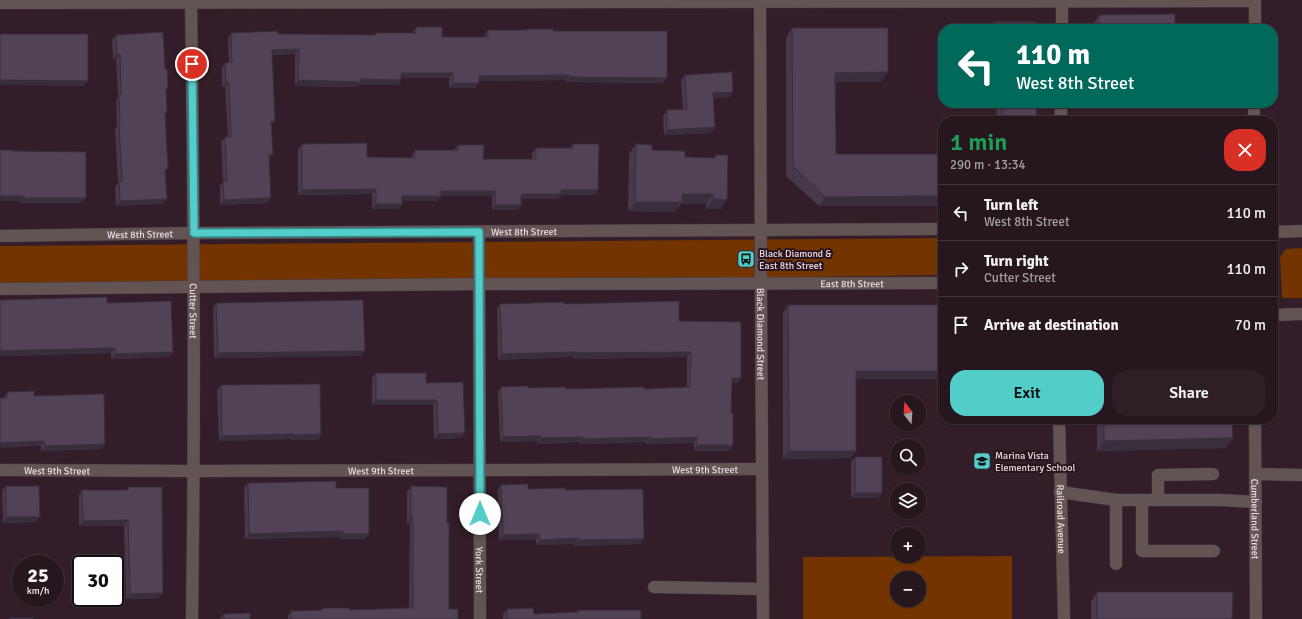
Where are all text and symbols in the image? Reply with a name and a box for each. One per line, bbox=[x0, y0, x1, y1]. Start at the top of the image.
text: 110 m bbox=[1016, 38, 1090, 72]
icon: left bbox=[950, 40, 1002, 92]
pin bbox=[175, 47, 209, 81]
icon: arrive bbox=[181, 53, 203, 75]
text: West 8th Street bbox=[1016, 72, 1134, 94]
text: 1 min bbox=[950, 127, 1007, 157]
button: close bbox=[1224, 129, 1266, 171]
text: 290 m · 13:34 bbox=[950, 157, 1026, 173]
text: Turn left bbox=[984, 196, 1038, 214]
icon: left bbox=[950, 202, 972, 224]
text: 110 m bbox=[1226, 204, 1266, 222]
text: West 8th Street bbox=[984, 214, 1070, 230]
street label: West 8th Street bbox=[491, 226, 557, 238]
street label: West 8th Street bbox=[107, 228, 174, 241]
place label: Black Diamond & East 8th Street bbox=[759, 248, 832, 272]
bus stop icon: Black Diamond & East 8th Street bbox=[736, 249, 756, 269]
text: Turn right bbox=[984, 252, 1049, 270]
icon: right bbox=[950, 258, 972, 280]
text: 110 m bbox=[1226, 260, 1266, 278]
text: Cutter Street bbox=[984, 270, 1056, 286]
street label: East 8th Street bbox=[820, 278, 884, 290]
street label: Cutter Street bbox=[187, 283, 199, 339]
street label: Black Diamond Street bbox=[754, 288, 767, 381]
icon: arrive bbox=[950, 314, 972, 336]
text: Arrive at destination bbox=[984, 316, 1119, 334]
text: 70 m bbox=[1235, 316, 1266, 334]
button: Exit bbox=[950, 370, 1104, 416]
button: Share bbox=[1112, 370, 1266, 416]
north arrow bbox=[890, 395, 926, 431]
map controls bbox=[890, 395, 926, 607]
button: search bbox=[890, 439, 926, 475]
place label: Marina Vista Elementary School bbox=[995, 450, 1075, 474]
school or university icon: Marina Vista Elementary School bbox=[972, 451, 992, 471]
street label: West 9th Street bbox=[672, 464, 738, 476]
street label: West 9th Street bbox=[24, 465, 90, 477]
street label: West 9th Street bbox=[348, 465, 414, 477]
street label: Cumberland Street bbox=[1248, 479, 1261, 560]
button: layers bbox=[890, 483, 926, 519]
street label: Railroad Avenue bbox=[1054, 484, 1067, 554]
position arrow bbox=[459, 493, 501, 535]
button: + bbox=[890, 527, 926, 563]
street label: York Street bbox=[473, 547, 485, 594]
speed limit sign: 30 bbox=[72, 555, 124, 607]
text: 25 bbox=[27, 563, 49, 588]
button: − bbox=[890, 571, 926, 607]
text: km/h bbox=[27, 585, 49, 597]

